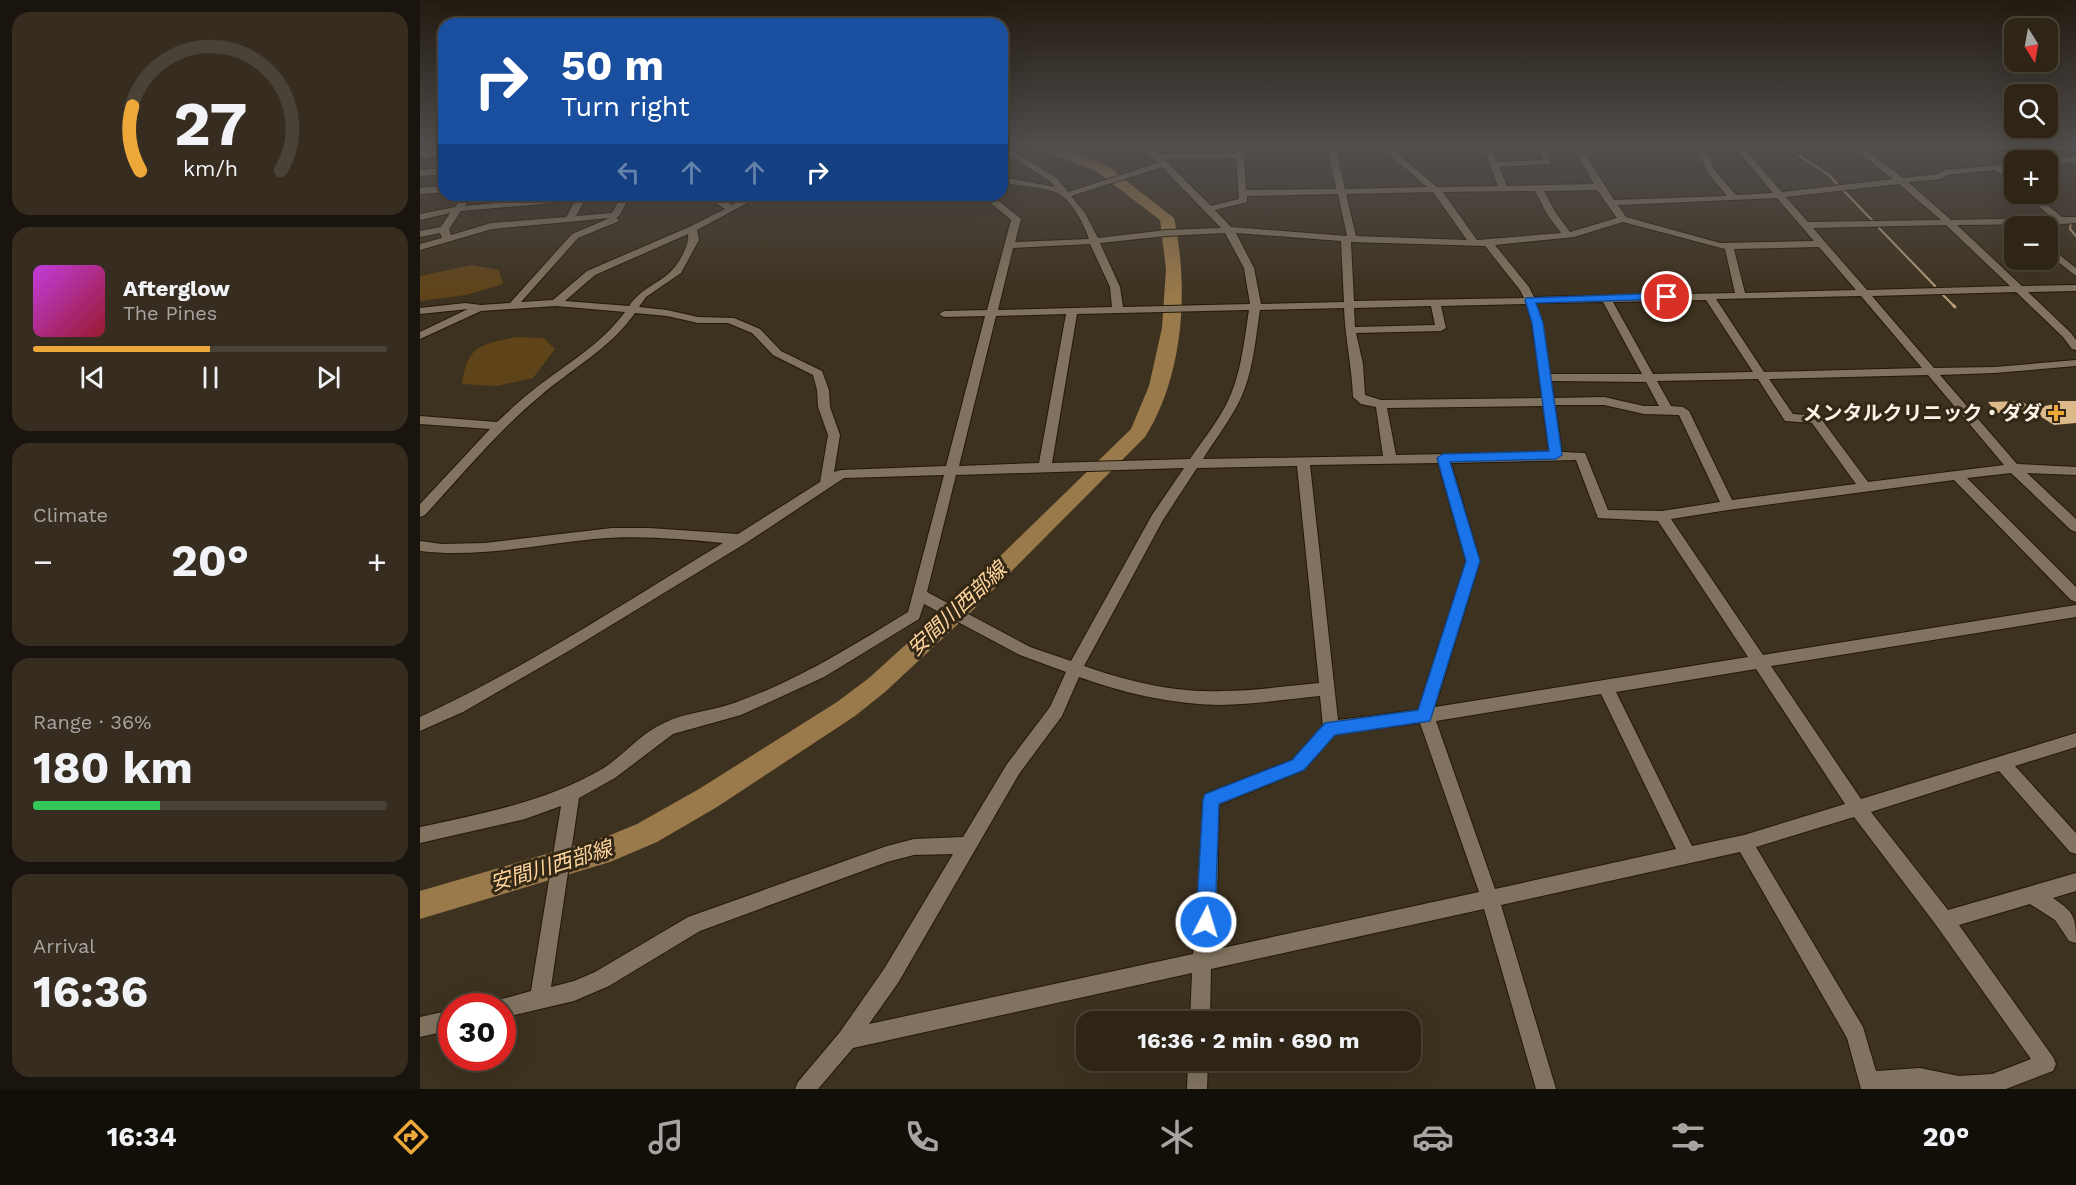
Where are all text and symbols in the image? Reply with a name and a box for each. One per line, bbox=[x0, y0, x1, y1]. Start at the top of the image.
north arrow bbox=[2004, 18, 2058, 72]
map controls bbox=[2004, 18, 2058, 270]
text: 50 m bbox=[561, 41, 664, 90]
icon: right bbox=[462, 42, 540, 120]
button: search bbox=[2004, 84, 2058, 138]
text: 27 bbox=[173, 87, 247, 160]
text: Turn right bbox=[561, 91, 690, 123]
button: + bbox=[2004, 150, 2058, 204]
text: km/h bbox=[182, 156, 238, 181]
icon: left bbox=[612, 156, 645, 189]
icon: ahead bbox=[675, 156, 708, 189]
icon: ahead bbox=[738, 156, 771, 189]
icon: right bbox=[801, 156, 834, 189]
button: − bbox=[2004, 216, 2058, 270]
pin bbox=[1641, 271, 1692, 322]
text: Afterglow bbox=[123, 276, 230, 301]
icon: arrive bbox=[1650, 280, 1683, 313]
text: The Pines bbox=[123, 301, 217, 325]
icon: previous bbox=[76, 361, 109, 394]
icon: pause bbox=[194, 361, 227, 394]
icon: next bbox=[312, 361, 345, 394]
place label: メンタルクリニック・ダダ bbox=[1802, 401, 2042, 425]
marker: メンタルクリニック・ダダ bbox=[2047, 404, 2065, 422]
text: Climate bbox=[33, 503, 108, 527]
text: 20° bbox=[171, 534, 249, 587]
text: − bbox=[33, 542, 53, 581]
text: + bbox=[367, 542, 387, 581]
water label: 安間川西部線 bbox=[902, 554, 1013, 661]
text: Range · 36% bbox=[33, 710, 151, 734]
text: 180 km bbox=[33, 741, 193, 794]
water label: 安間川西部線 bbox=[487, 834, 618, 896]
position arrow bbox=[1174, 890, 1238, 954]
text: Arrival bbox=[33, 934, 95, 958]
text: 16:36 bbox=[33, 965, 148, 1018]
speed limit sign: 30 bbox=[438, 993, 516, 1071]
text: 16:36 · 2 min · 690 m bbox=[1138, 1028, 1359, 1053]
icon: directions bbox=[390, 1116, 432, 1158]
icon: music bbox=[645, 1116, 687, 1158]
icon: phone bbox=[901, 1116, 943, 1158]
icon: climate bbox=[1156, 1116, 1198, 1158]
icon: car bbox=[1412, 1116, 1454, 1158]
icon: filters bbox=[1667, 1116, 1709, 1158]
text: 16:34 bbox=[107, 1121, 177, 1153]
text: 20° bbox=[1922, 1121, 1969, 1153]

